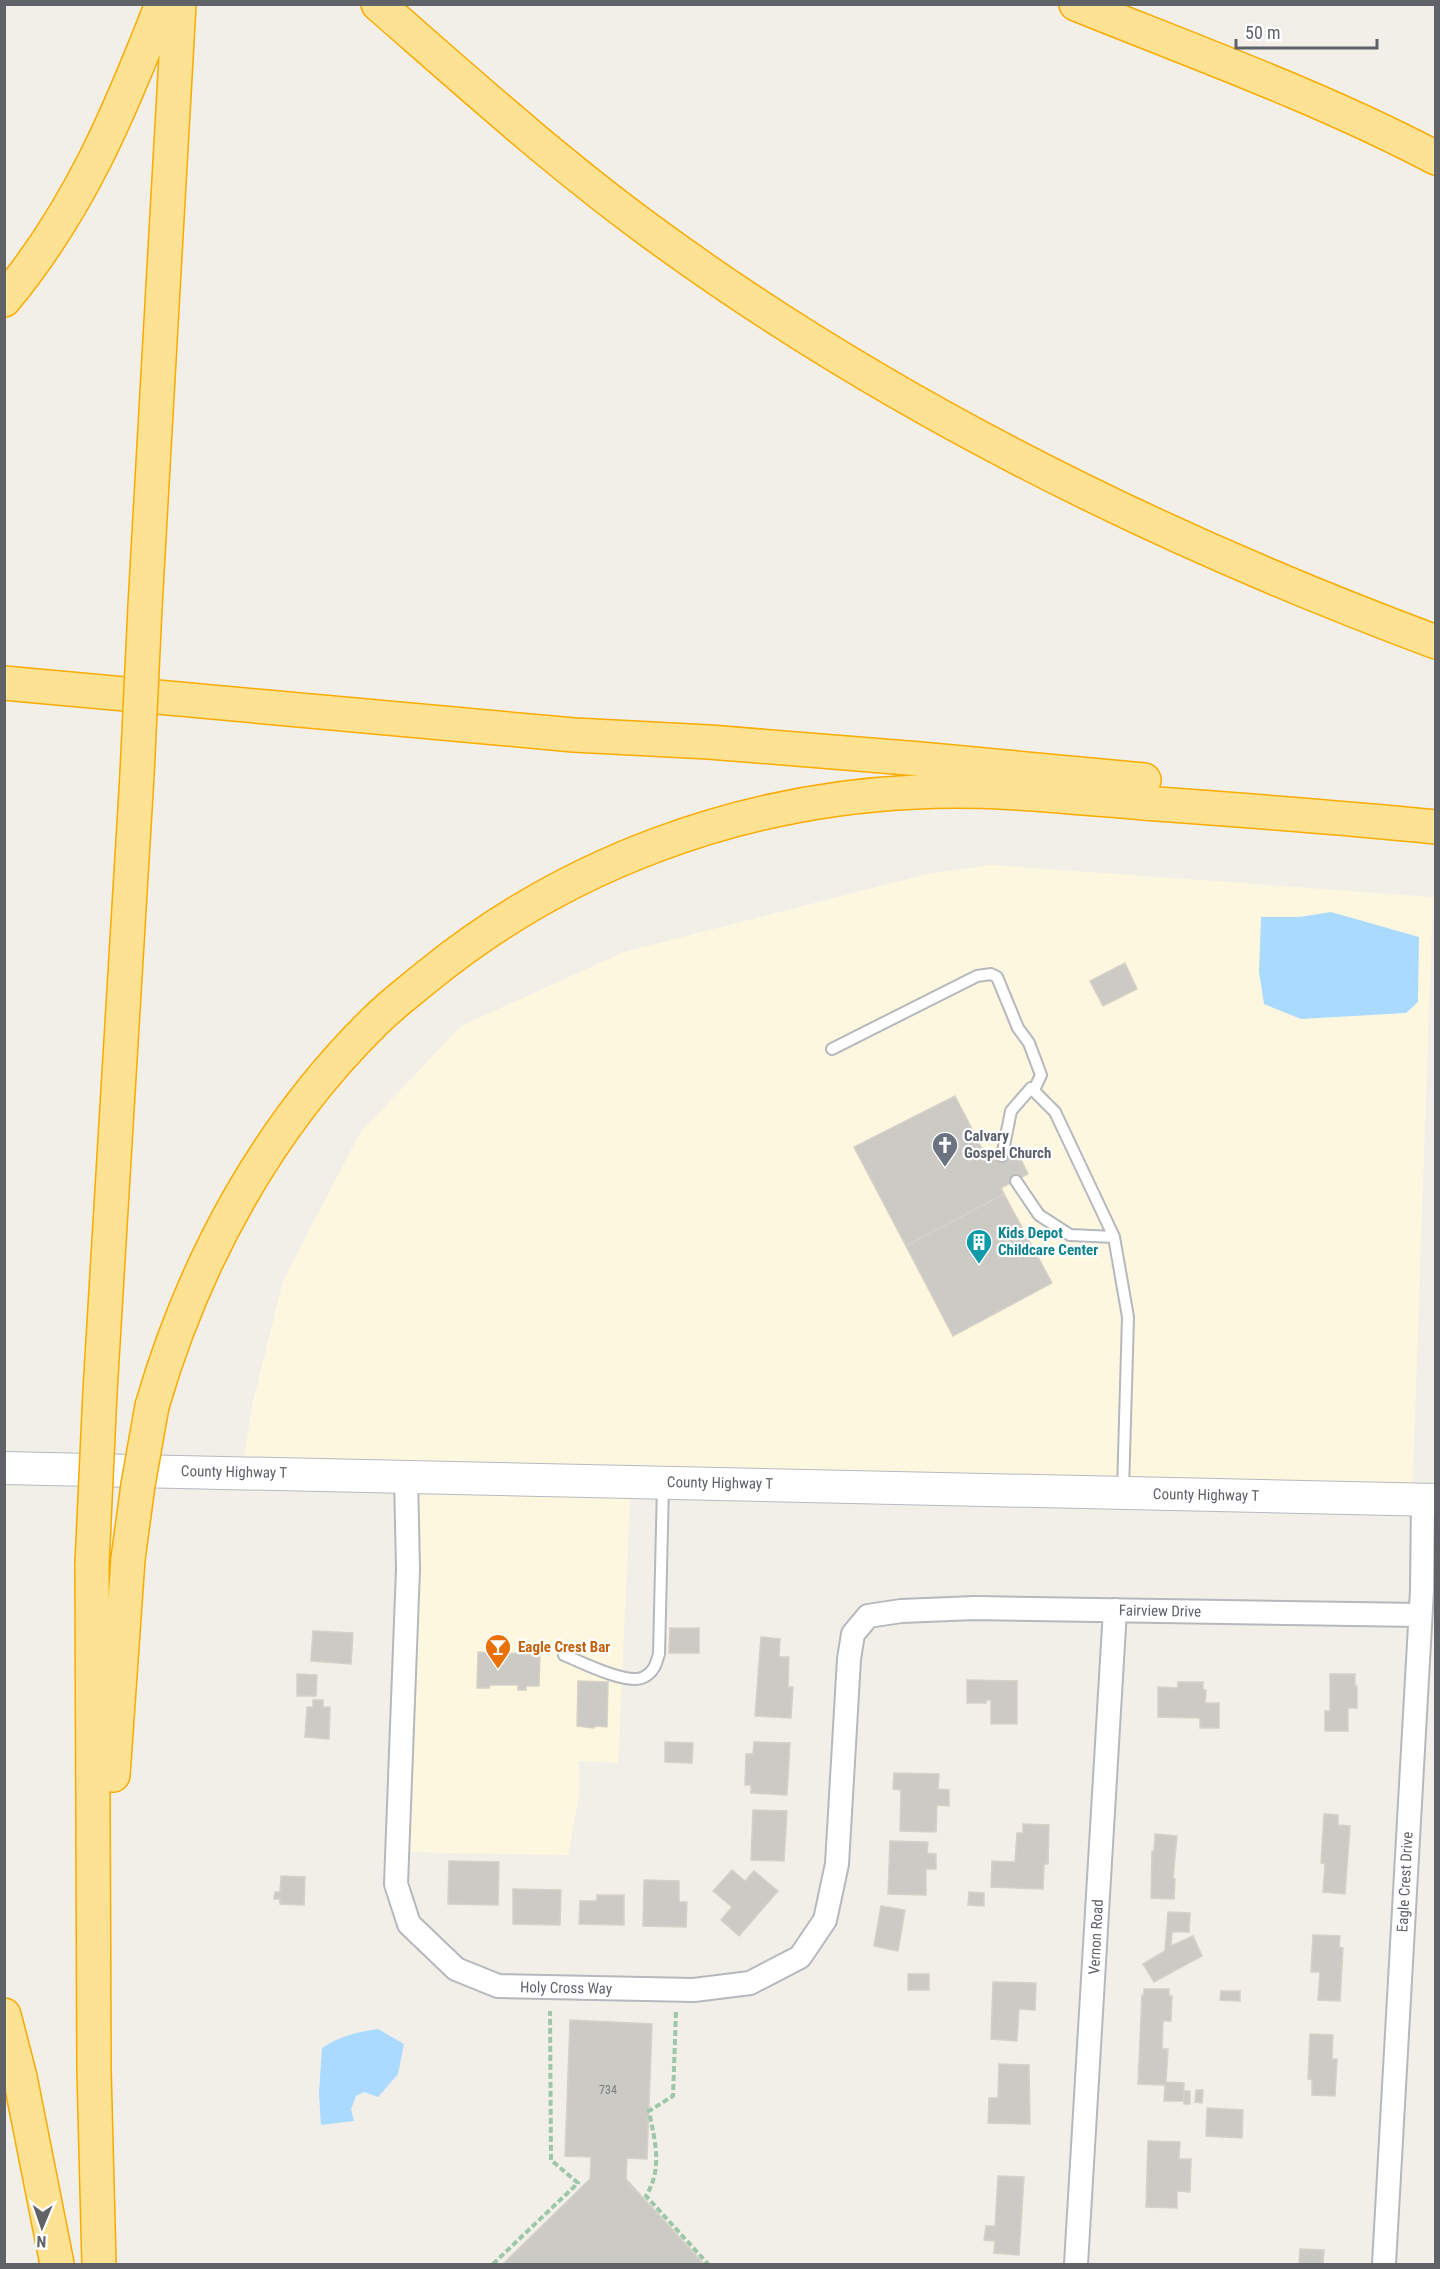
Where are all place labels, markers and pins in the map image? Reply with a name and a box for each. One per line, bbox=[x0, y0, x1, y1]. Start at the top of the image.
place label: Calvary Gospel Church bbox=[964, 1127, 1051, 1162]
church icon: Calvary Gospel Church bbox=[930, 1130, 960, 1168]
place label: Kids Depot Childcare Center bbox=[998, 1224, 1098, 1259]
building icon: Kids Depot Childcare Center bbox=[964, 1227, 994, 1265]
bar icon: Eagle Crest Bar bbox=[483, 1632, 513, 1670]
place label: Eagle Crest Bar bbox=[518, 1638, 610, 1656]

